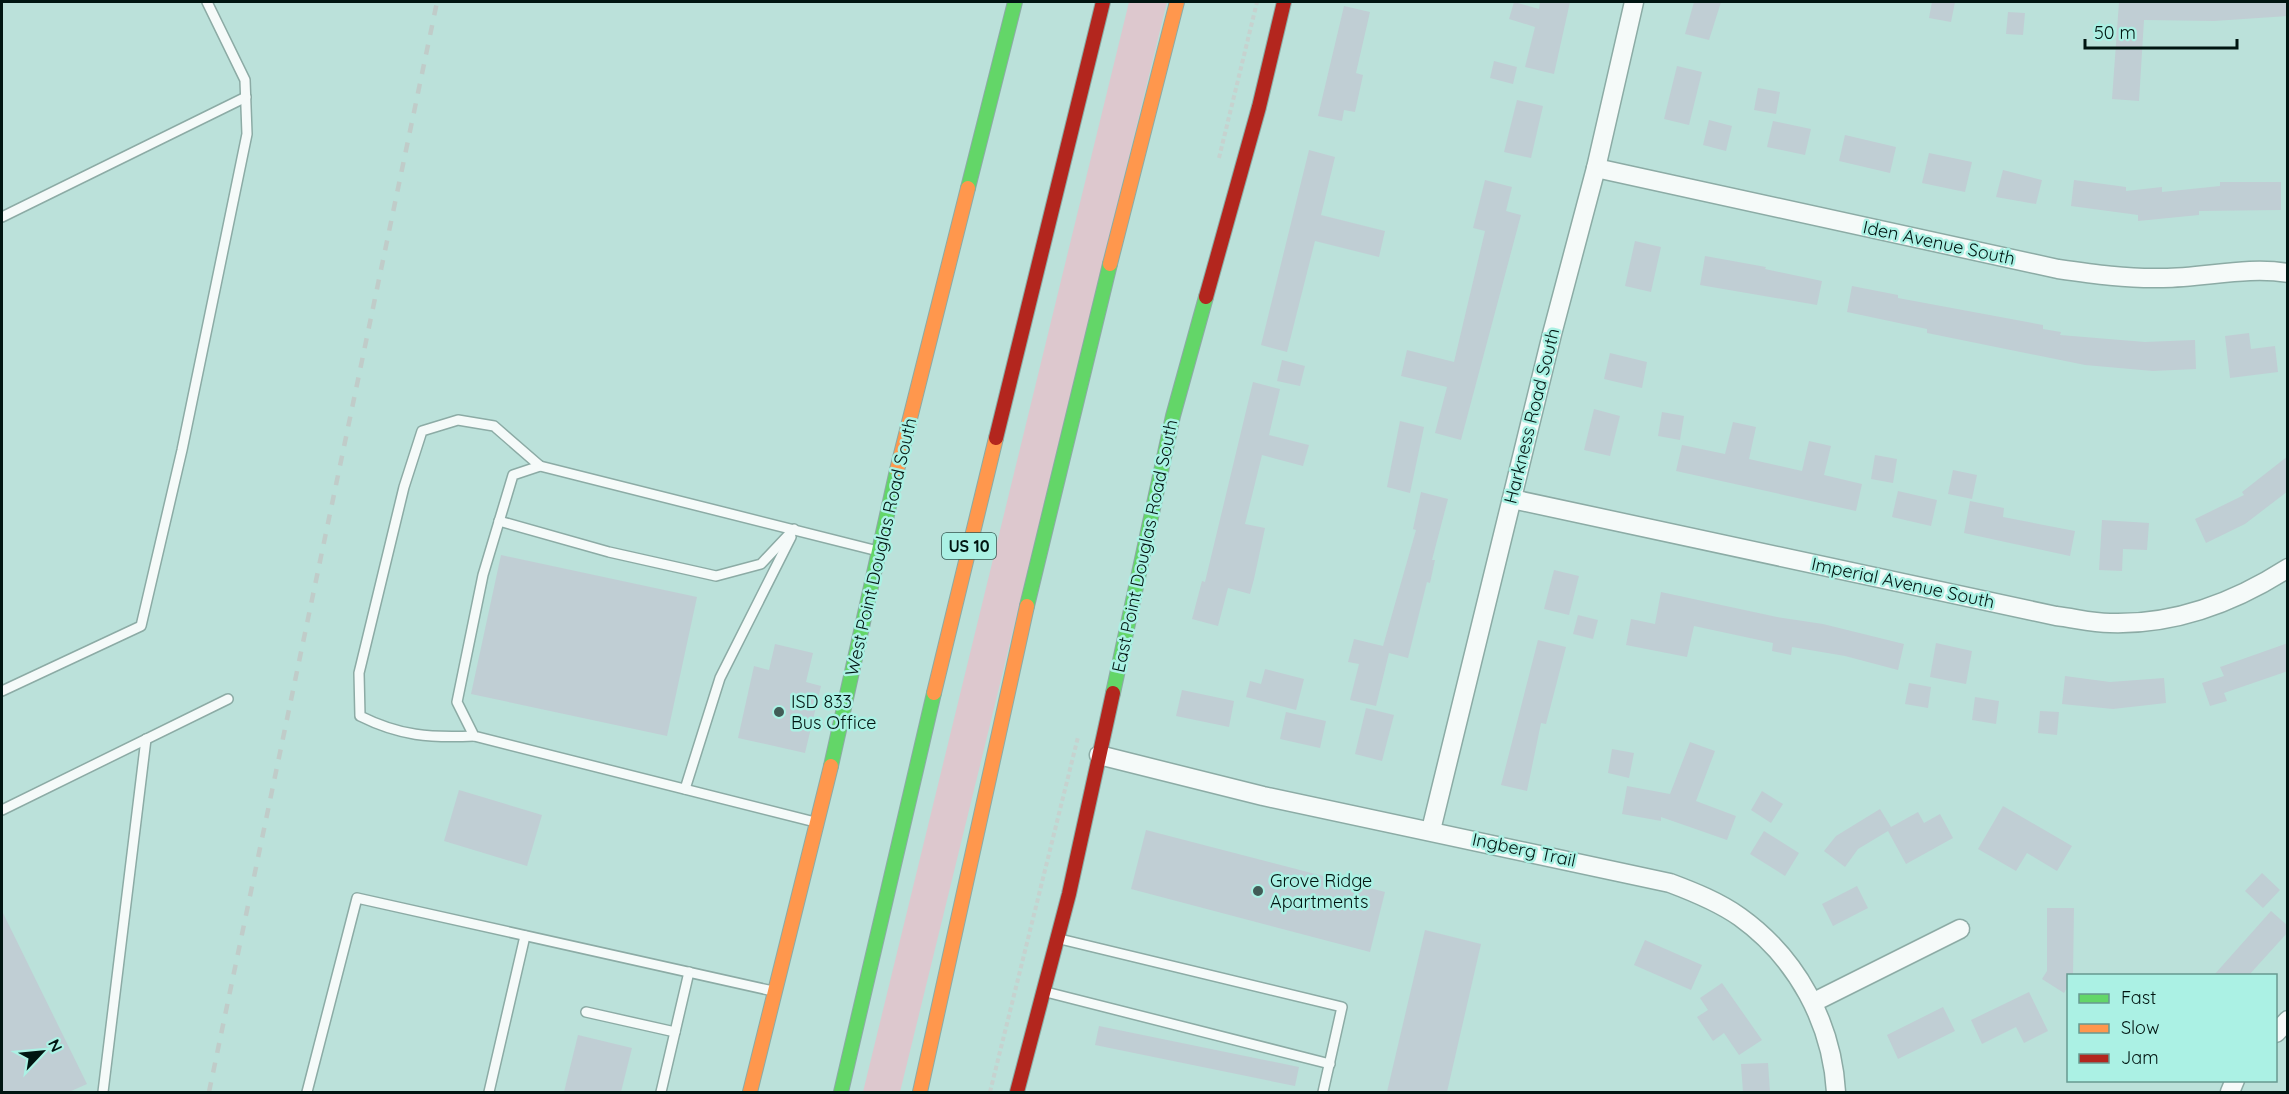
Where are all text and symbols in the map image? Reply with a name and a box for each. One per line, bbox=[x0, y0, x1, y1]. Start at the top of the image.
scale bar bbox=[2085, 12, 2236, 50]
text: 50 m bbox=[2094, 21, 2136, 44]
street label: Iden Avenue South bbox=[1861, 215, 2017, 270]
street label: Harkness Road South bbox=[1499, 326, 1564, 506]
street label: West Point Douglas Road South bbox=[840, 416, 921, 678]
street label: East Point Douglas Road South bbox=[1106, 417, 1183, 675]
road number: US 10 bbox=[942, 533, 996, 559]
street label: Imperial Avenue South bbox=[1809, 552, 1997, 613]
place label: ISD 833 Bus Office bbox=[791, 690, 876, 734]
marker: ISD 833 Bus Office bbox=[772, 705, 786, 719]
street label: Ingberg Trail bbox=[1470, 827, 1578, 872]
place label: Grove Ridge Apartments bbox=[1270, 869, 1372, 913]
marker: Grove Ridge Apartments bbox=[1251, 884, 1265, 898]
legend bbox=[2067, 974, 2277, 1082]
text: Fast bbox=[2121, 986, 2156, 1009]
text: Slow bbox=[2121, 1016, 2159, 1039]
north arrow bbox=[12, 1022, 72, 1082]
text: N bbox=[44, 1036, 67, 1055]
text: Jam bbox=[2121, 1046, 2159, 1069]

